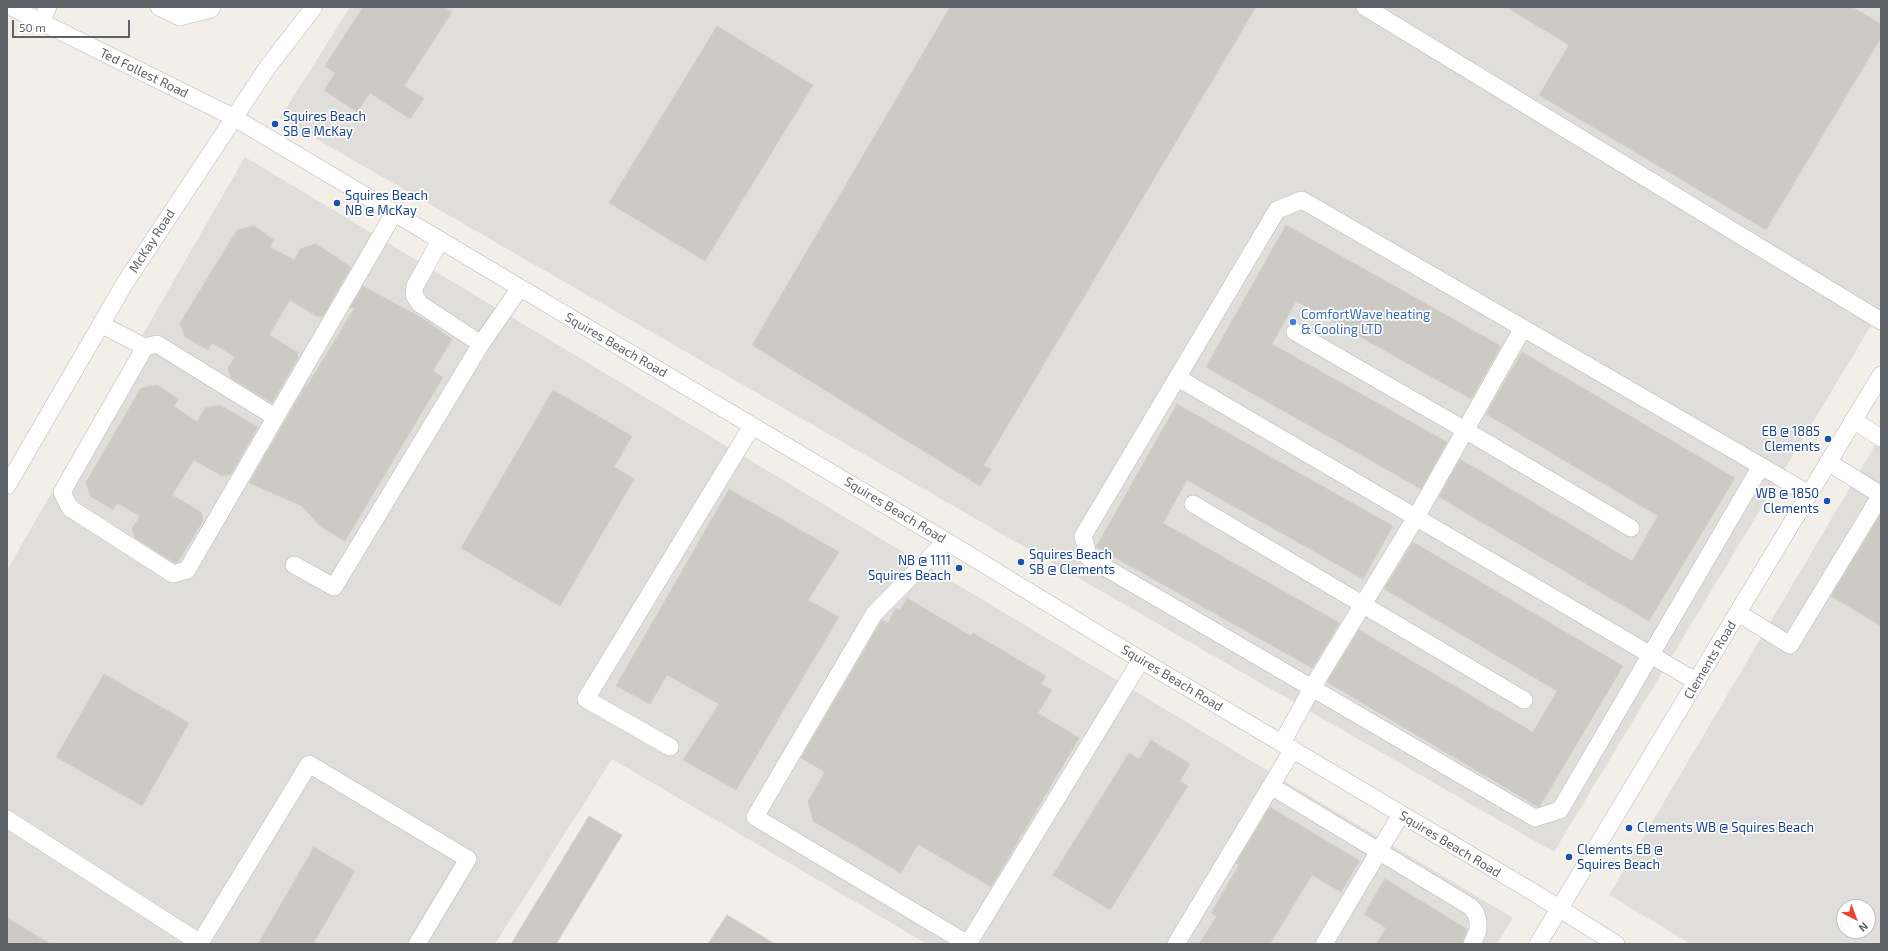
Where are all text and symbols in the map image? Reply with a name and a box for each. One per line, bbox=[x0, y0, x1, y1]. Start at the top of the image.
scale bar bbox=[14, 12, 132, 38]
text: 50 m bbox=[19, 20, 46, 34]
street label: Ted Follest Road bbox=[97, 45, 191, 101]
place label: Squires Beach SB @ McKay bbox=[283, 109, 366, 140]
marker: Squires Beach SB @ McKay bbox=[270, 119, 280, 129]
place label: Squires Beach NB @ McKay bbox=[345, 188, 428, 219]
marker: Squires Beach NB @ McKay bbox=[332, 198, 342, 208]
street label: McKay Road bbox=[126, 206, 178, 276]
place label: ComfortWave heating & Cooling LTD bbox=[1301, 307, 1430, 338]
street label: Squires Beach Road bbox=[562, 309, 670, 381]
marker: ComfortWave heating & Cooling LTD bbox=[1288, 317, 1298, 327]
place label: EB @ 1885 Clements bbox=[1762, 424, 1820, 455]
marker: EB @ 1885 Clements bbox=[1823, 434, 1833, 444]
street label: Squires Beach Road bbox=[841, 473, 949, 547]
place label: WB @ 1850 Clements bbox=[1756, 486, 1819, 517]
marker: WB @ 1850 Clements bbox=[1822, 496, 1832, 506]
place label: Squires Beach SB @ Clements bbox=[1029, 547, 1115, 578]
place label: NB @ 1111 Squires Beach bbox=[868, 553, 951, 584]
marker: Squires Beach SB @ Clements bbox=[1016, 557, 1026, 567]
marker: NB @ 1111 Squires Beach bbox=[954, 563, 964, 573]
street label: Clements Road bbox=[1681, 618, 1739, 702]
street label: Squires Beach Road bbox=[1118, 641, 1226, 715]
street label: Squires Beach Road bbox=[1396, 807, 1504, 881]
place label: Clements WB @ Squires Beach bbox=[1637, 820, 1814, 836]
marker: Clements WB @ Squires Beach bbox=[1624, 823, 1634, 833]
place label: Clements EB @ Squires Beach bbox=[1577, 842, 1663, 873]
marker: Clements EB @ Squires Beach bbox=[1564, 852, 1574, 862]
north arrow bbox=[1836, 899, 1876, 939]
text: N bbox=[1856, 920, 1871, 935]

